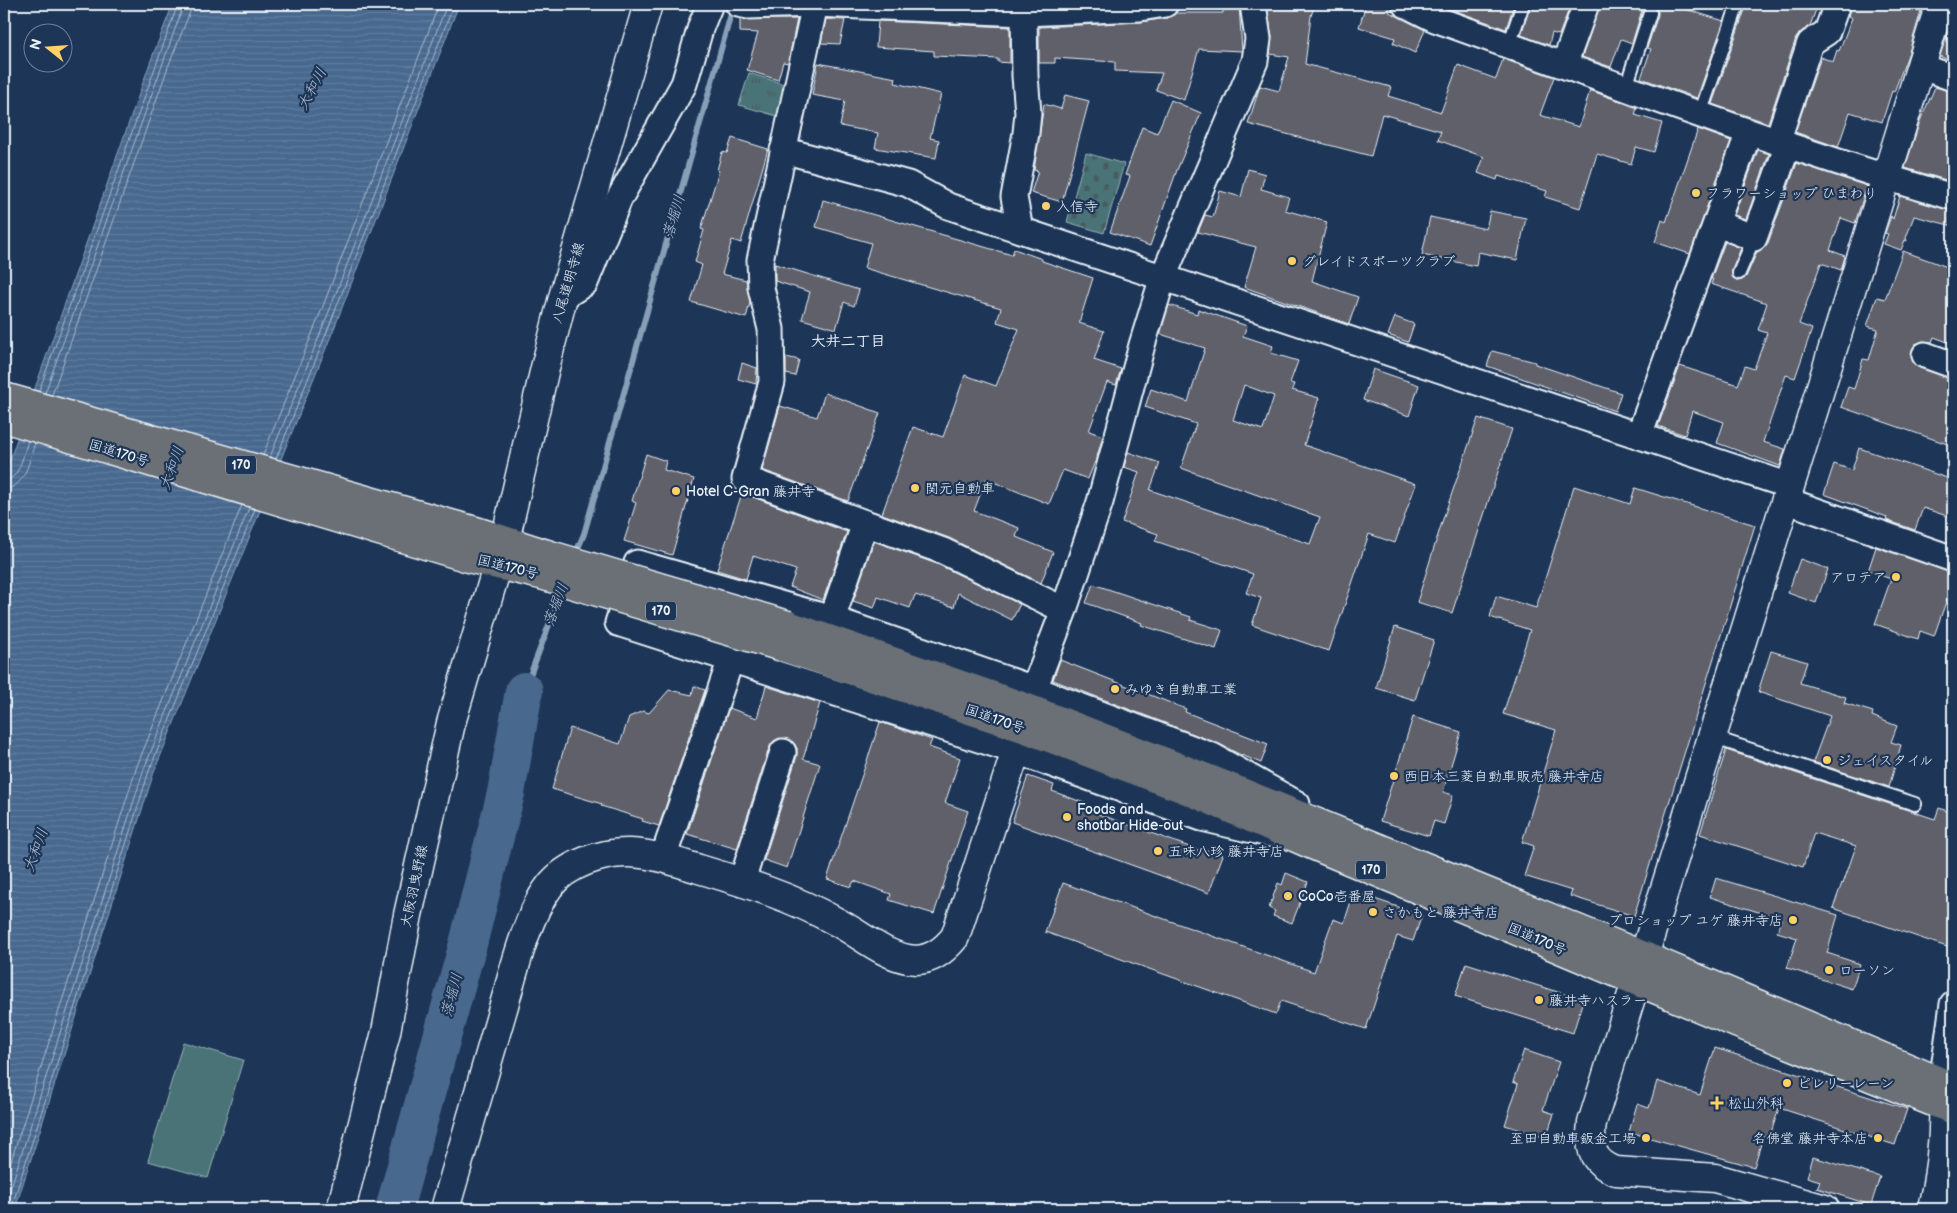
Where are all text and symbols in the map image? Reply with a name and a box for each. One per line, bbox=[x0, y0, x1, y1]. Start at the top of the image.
north arrow bbox=[22, 22, 72, 72]
text: N bbox=[26, 37, 46, 52]
water label: 大和川 bbox=[293, 65, 331, 113]
place label: フラワーショップ ひまわり bbox=[1706, 185, 1878, 202]
marker: フラワーショップ ひまわり bbox=[1690, 187, 1702, 199]
water label: 落堀川 bbox=[659, 193, 689, 241]
place label: 入信寺 bbox=[1056, 198, 1098, 215]
marker: 入信寺 bbox=[1040, 200, 1052, 212]
street label: 八尾道明寺線 bbox=[548, 240, 588, 326]
place label: グレイドスポーツクラブ bbox=[1302, 253, 1455, 270]
marker: グレイドスポーツクラブ bbox=[1286, 255, 1298, 267]
district label: 大井二丁目 bbox=[810, 332, 886, 351]
street label: 国道170号 bbox=[87, 436, 151, 470]
water label: 大和川 bbox=[155, 444, 189, 492]
road number: 170 bbox=[226, 456, 256, 474]
place label: 関元自動車 bbox=[925, 480, 995, 497]
marker: 関元自動車 bbox=[909, 482, 921, 494]
place label: Hotel C-Gran 藤井寺 bbox=[686, 483, 815, 500]
marker: Hotel C-Gran 藤井寺 bbox=[670, 485, 682, 497]
street label: 国道170号 bbox=[476, 551, 540, 583]
place label: アロテア bbox=[1830, 569, 1886, 586]
marker: アロテア bbox=[1890, 571, 1902, 583]
water label: 落堀川 bbox=[539, 581, 573, 629]
road number: 170 bbox=[646, 602, 676, 620]
place label: みゆき自動車工業 bbox=[1125, 681, 1237, 698]
marker: みゆき自動車工業 bbox=[1109, 683, 1121, 695]
street label: 国道170号 bbox=[963, 701, 1027, 737]
place label: ジェイスタイル bbox=[1837, 752, 1933, 769]
marker: ジェイスタイル bbox=[1821, 754, 1833, 766]
place label: 西日本三菱自動車販売 藤井寺店 bbox=[1404, 768, 1604, 785]
marker: 西日本三菱自動車販売 藤井寺店 bbox=[1388, 770, 1400, 782]
place label: Foods and shotbar Hide-out bbox=[1077, 801, 1184, 834]
marker: Foods and shotbar Hide-out bbox=[1061, 811, 1073, 823]
water label: 大和川 bbox=[19, 826, 53, 874]
street label: 大阪羽曳野線 bbox=[397, 843, 431, 929]
place label: 五味八珍 藤井寺店 bbox=[1168, 843, 1284, 860]
marker: 五味八珍 藤井寺店 bbox=[1152, 845, 1164, 857]
road number: 170 bbox=[1356, 860, 1386, 880]
place label: CoCo壱番屋 bbox=[1298, 888, 1376, 905]
marker: CoCo壱番屋 bbox=[1282, 890, 1294, 902]
place label: さかもと 藤井寺店 bbox=[1383, 904, 1499, 921]
marker: さかもと 藤井寺店 bbox=[1367, 906, 1379, 918]
place label: プロショップ ユゲ 藤井寺店 bbox=[1608, 912, 1783, 929]
marker: プロショップ ユゲ 藤井寺店 bbox=[1787, 914, 1799, 926]
street label: 国道170号 bbox=[1505, 919, 1569, 959]
place label: ローソン bbox=[1839, 962, 1895, 979]
marker: ローソン bbox=[1823, 964, 1835, 976]
water label: 落堀川 bbox=[437, 971, 467, 1019]
place label: 藤井寺ハスラー bbox=[1549, 992, 1647, 1009]
marker: 藤井寺ハスラー bbox=[1533, 994, 1545, 1006]
place label: ピレリーレーン bbox=[1797, 1075, 1894, 1092]
marker: ピレリーレーン bbox=[1781, 1077, 1793, 1089]
place label: 松山外科 bbox=[1728, 1095, 1784, 1112]
marker: 松山外科 bbox=[1710, 1096, 1724, 1110]
place label: 至田自動車鈑金工場 bbox=[1510, 1130, 1636, 1147]
place label: 名佛堂 藤井寺本店 bbox=[1752, 1130, 1868, 1147]
marker: 至田自動車鈑金工場 bbox=[1640, 1132, 1652, 1144]
marker: 名佛堂 藤井寺本店 bbox=[1872, 1132, 1884, 1144]

